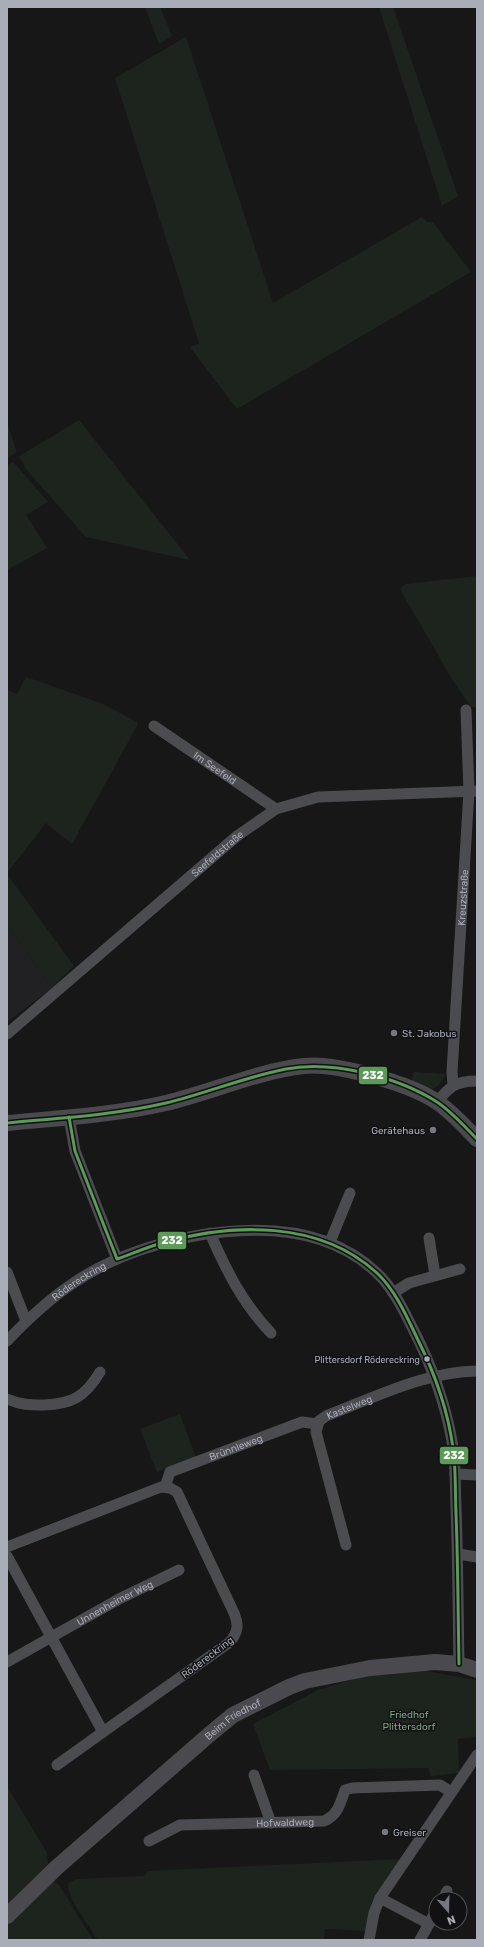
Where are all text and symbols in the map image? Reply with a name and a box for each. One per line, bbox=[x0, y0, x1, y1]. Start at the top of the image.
street label: Im Seefeld bbox=[191, 750, 238, 787]
street label: Seefeldstraße bbox=[189, 828, 246, 880]
street label: Kreuzstraße bbox=[456, 869, 471, 926]
marker: St. Jakobus bbox=[389, 1028, 399, 1038]
place label: St. Jakobus bbox=[402, 1028, 457, 1040]
line badge: 232 bbox=[358, 1066, 388, 1085]
text: 232 bbox=[362, 1069, 384, 1082]
place label: Gerätehaus bbox=[371, 1125, 425, 1137]
marker: Gerätehaus bbox=[428, 1125, 438, 1135]
line badge: 232 bbox=[157, 1231, 187, 1250]
text: 232 bbox=[161, 1234, 183, 1247]
street label: Rödereckring bbox=[50, 1260, 108, 1303]
marker: Plittersdorf Rödereckring bbox=[422, 1354, 432, 1364]
place label: Plittersdorf Rödereckring bbox=[315, 1355, 420, 1365]
street label: Kastelweg bbox=[325, 1393, 374, 1422]
street label: Brünnleweg bbox=[208, 1433, 264, 1464]
line badge: 232 bbox=[439, 1446, 469, 1465]
text: 232 bbox=[443, 1449, 465, 1462]
street label: Unnenheimer Weg bbox=[75, 1578, 155, 1629]
street label: Rödereckring bbox=[179, 1634, 236, 1681]
street label: Beim Friedhof bbox=[203, 1697, 263, 1743]
park label: Friedhof Plittersdorf bbox=[383, 1709, 436, 1733]
street label: Hofwaldweg bbox=[256, 1816, 314, 1830]
marker: Greiser bbox=[380, 1827, 390, 1837]
place label: Greiser bbox=[393, 1827, 426, 1839]
north arrow bbox=[428, 1891, 468, 1931]
text: N bbox=[445, 1912, 457, 1927]

